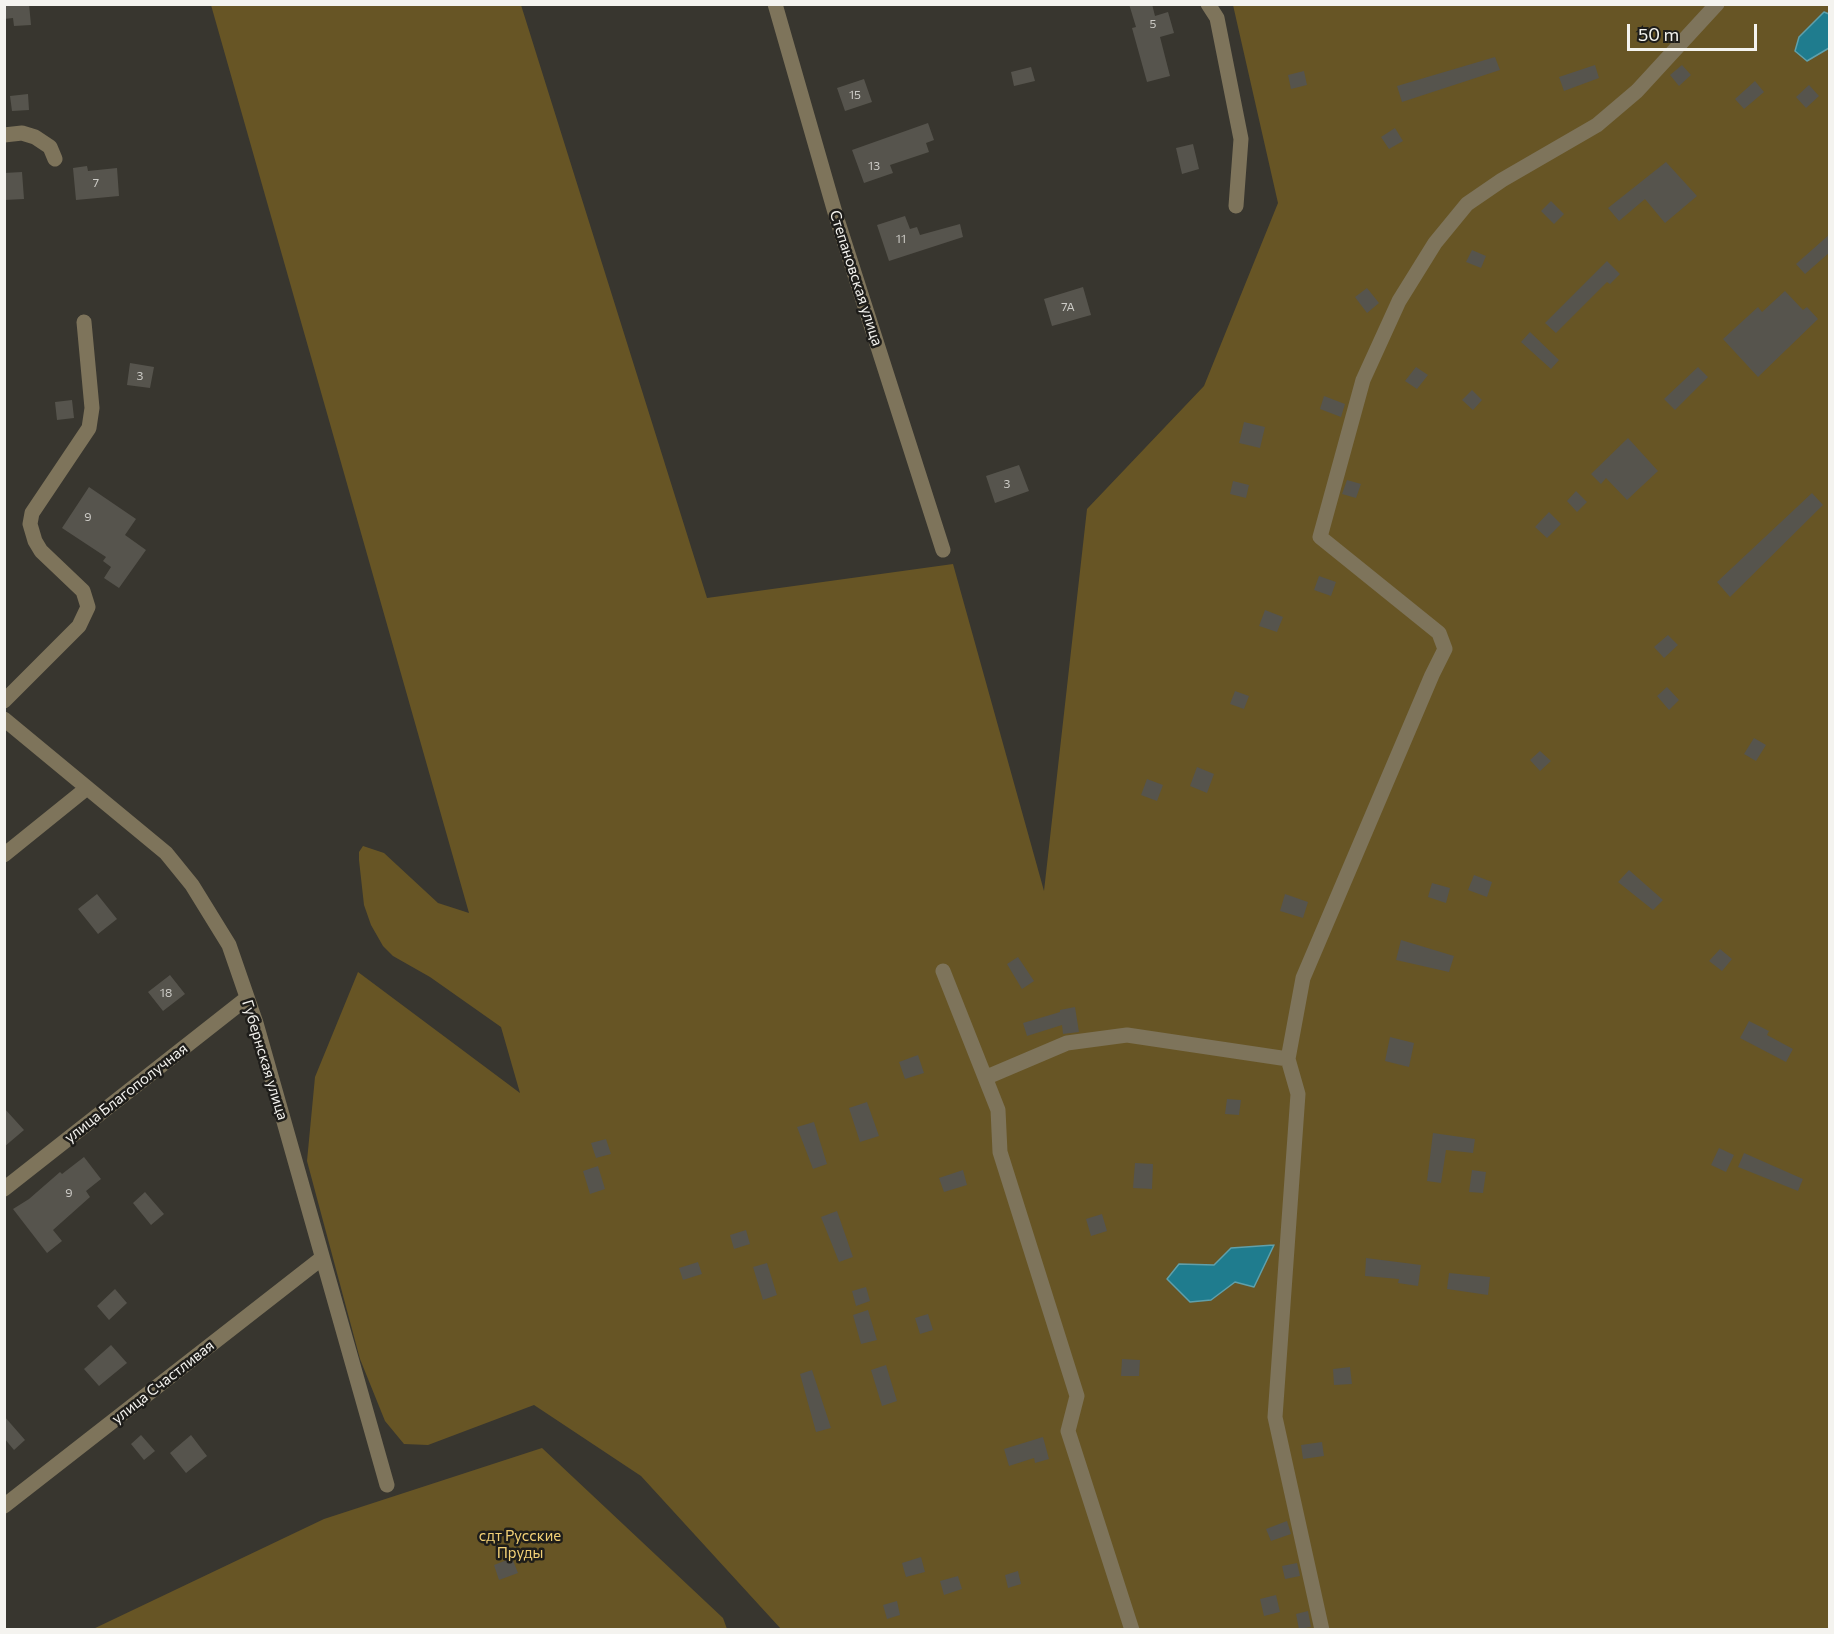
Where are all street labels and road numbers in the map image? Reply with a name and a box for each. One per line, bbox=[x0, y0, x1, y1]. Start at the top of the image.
street label: Степановская улица bbox=[826, 208, 886, 348]
street label: Губернская улица bbox=[238, 998, 292, 1122]
street label: улица Благополучная bbox=[61, 1039, 191, 1147]
street label: улица Счастливая bbox=[108, 1336, 218, 1428]

